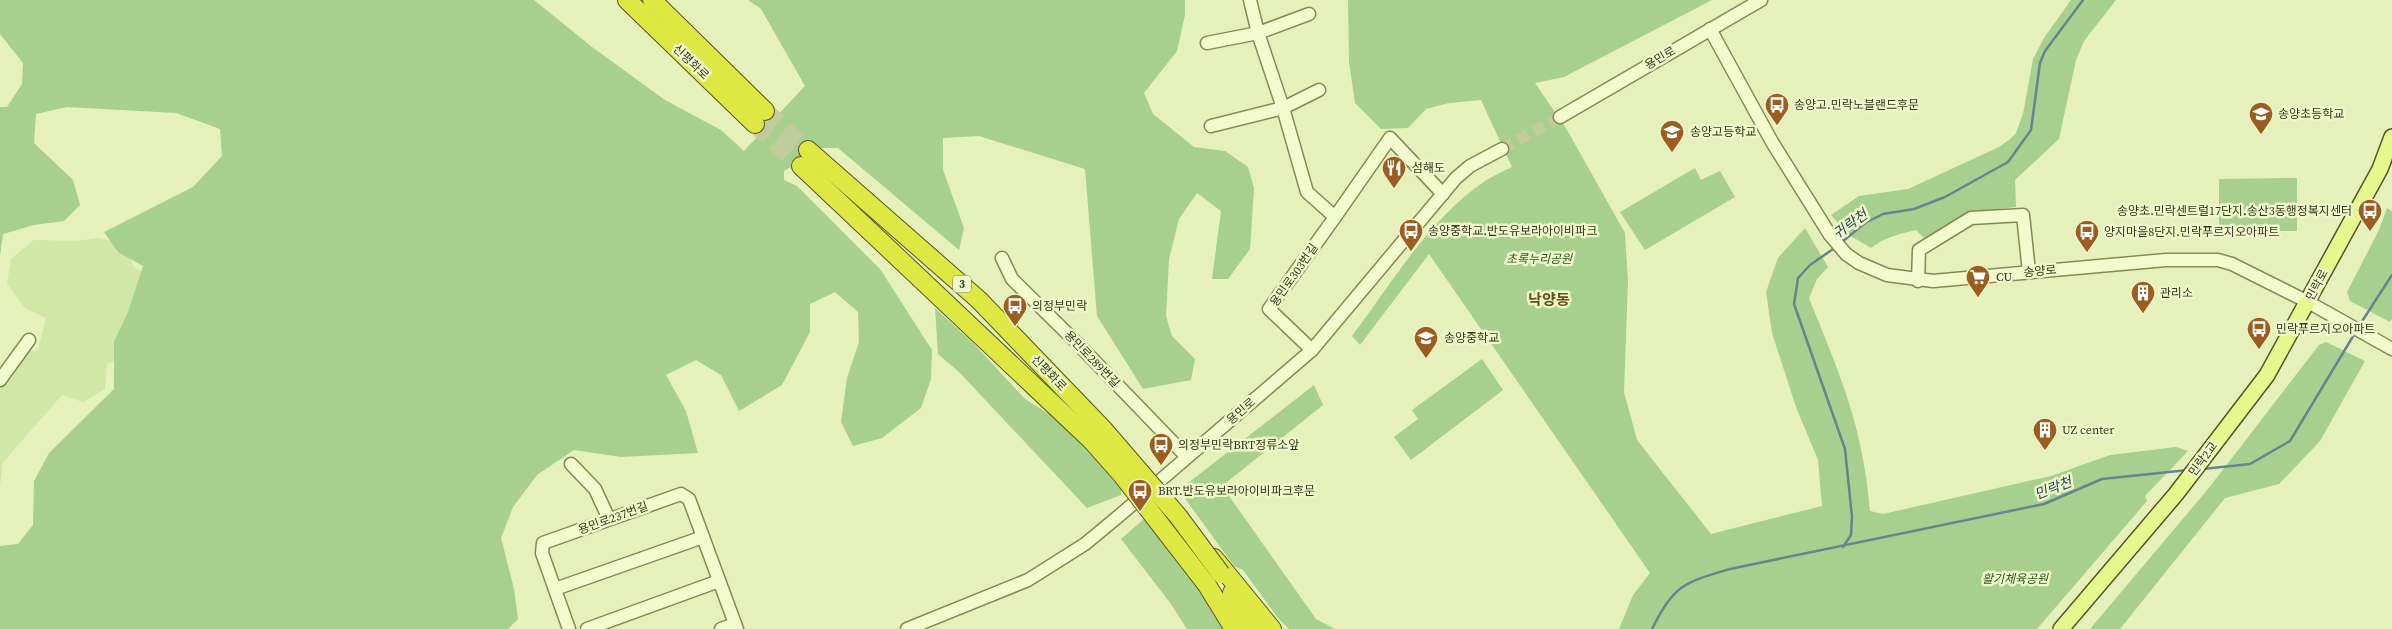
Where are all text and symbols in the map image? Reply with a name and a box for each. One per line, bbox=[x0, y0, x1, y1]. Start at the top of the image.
street label: 신평화로 bbox=[670, 41, 712, 83]
street label: 용민로 bbox=[1642, 43, 1678, 73]
bus stop icon: 송양고.민락노블랜드후문 bbox=[1764, 92, 1790, 126]
place label: 송양고.민락노블랜드후문 bbox=[1794, 97, 1919, 113]
school or university icon: 송양초등학교 bbox=[2248, 101, 2274, 135]
place label: 송양초등학교 bbox=[2278, 106, 2344, 122]
school or university icon: 송양고등학교 bbox=[1659, 119, 1685, 153]
place label: 송양고등학교 bbox=[1690, 124, 1756, 140]
restaurant icon: 섬해도 bbox=[1381, 155, 1407, 189]
place label: 섬해도 bbox=[1412, 160, 1445, 176]
bus stop icon: 송양초.민락센트럴17단지.송산3동행정복지센터 bbox=[2357, 198, 2383, 232]
place label: 송양초.민락센트럴17단지.송산3동행정복지센터 bbox=[2117, 203, 2352, 219]
water label: 귀락천 bbox=[1828, 204, 1872, 243]
bus stop icon: 송양중학교.반도유보라아이비파크 bbox=[1398, 218, 1424, 252]
bus stop icon: 양지마을8단지.민락푸르지오아파트 bbox=[2074, 219, 2100, 253]
place label: 송양중학교.반도유보라아이비파크 bbox=[1428, 223, 1597, 239]
place label: 양지마을8단지.민락푸르지오아파트 bbox=[2104, 224, 2279, 240]
street label: 용민로303번길 bbox=[1266, 240, 1322, 310]
park label: 초록누리공원 bbox=[1506, 251, 1573, 267]
street label: 송양로 bbox=[2023, 262, 2057, 280]
supermarket icon: CU bbox=[1965, 264, 1991, 298]
street label: 민락로 bbox=[2302, 267, 2332, 303]
place label: CU bbox=[1996, 269, 2012, 285]
road number: 3 bbox=[953, 276, 971, 292]
building icon: 관리소 bbox=[2130, 280, 2156, 314]
place label: 관리소 bbox=[2160, 285, 2193, 301]
district label: 낙양동 bbox=[1528, 289, 1570, 310]
bus stop icon: 의정부민락 bbox=[1002, 293, 1028, 327]
place label: 의정부민락 bbox=[1032, 298, 1087, 314]
bus stop icon: 민락푸르지오아파트 bbox=[2246, 316, 2272, 350]
place label: 민락푸르지오아파트 bbox=[2276, 321, 2375, 337]
school or university icon: 송양중학교 bbox=[1413, 325, 1439, 359]
street label: 용민로289번길 bbox=[1061, 327, 1123, 391]
place label: 송양중학교 bbox=[1444, 330, 1499, 346]
street label: 신평화로 bbox=[1028, 352, 1070, 394]
street label: 용민로 bbox=[1223, 394, 1259, 428]
building icon: UZ center bbox=[2032, 417, 2058, 451]
place label: UZ center bbox=[2062, 422, 2114, 438]
bus stop icon: 의정부민락BRT정류소앞 bbox=[1148, 432, 1174, 466]
place label: 의정부민락BRT정류소앞 bbox=[1178, 437, 1299, 453]
street label: 민락2교 bbox=[2185, 439, 2221, 479]
water label: 민락천 bbox=[2031, 471, 2076, 504]
bus stop icon: BRT.반도유보라아이비파크후문 bbox=[1127, 478, 1153, 512]
place label: BRT.반도유보라아이비파크후문 bbox=[1158, 483, 1315, 499]
street label: 용민로237번길 bbox=[576, 498, 650, 538]
park label: 활기체육공원 bbox=[1982, 571, 2049, 587]

